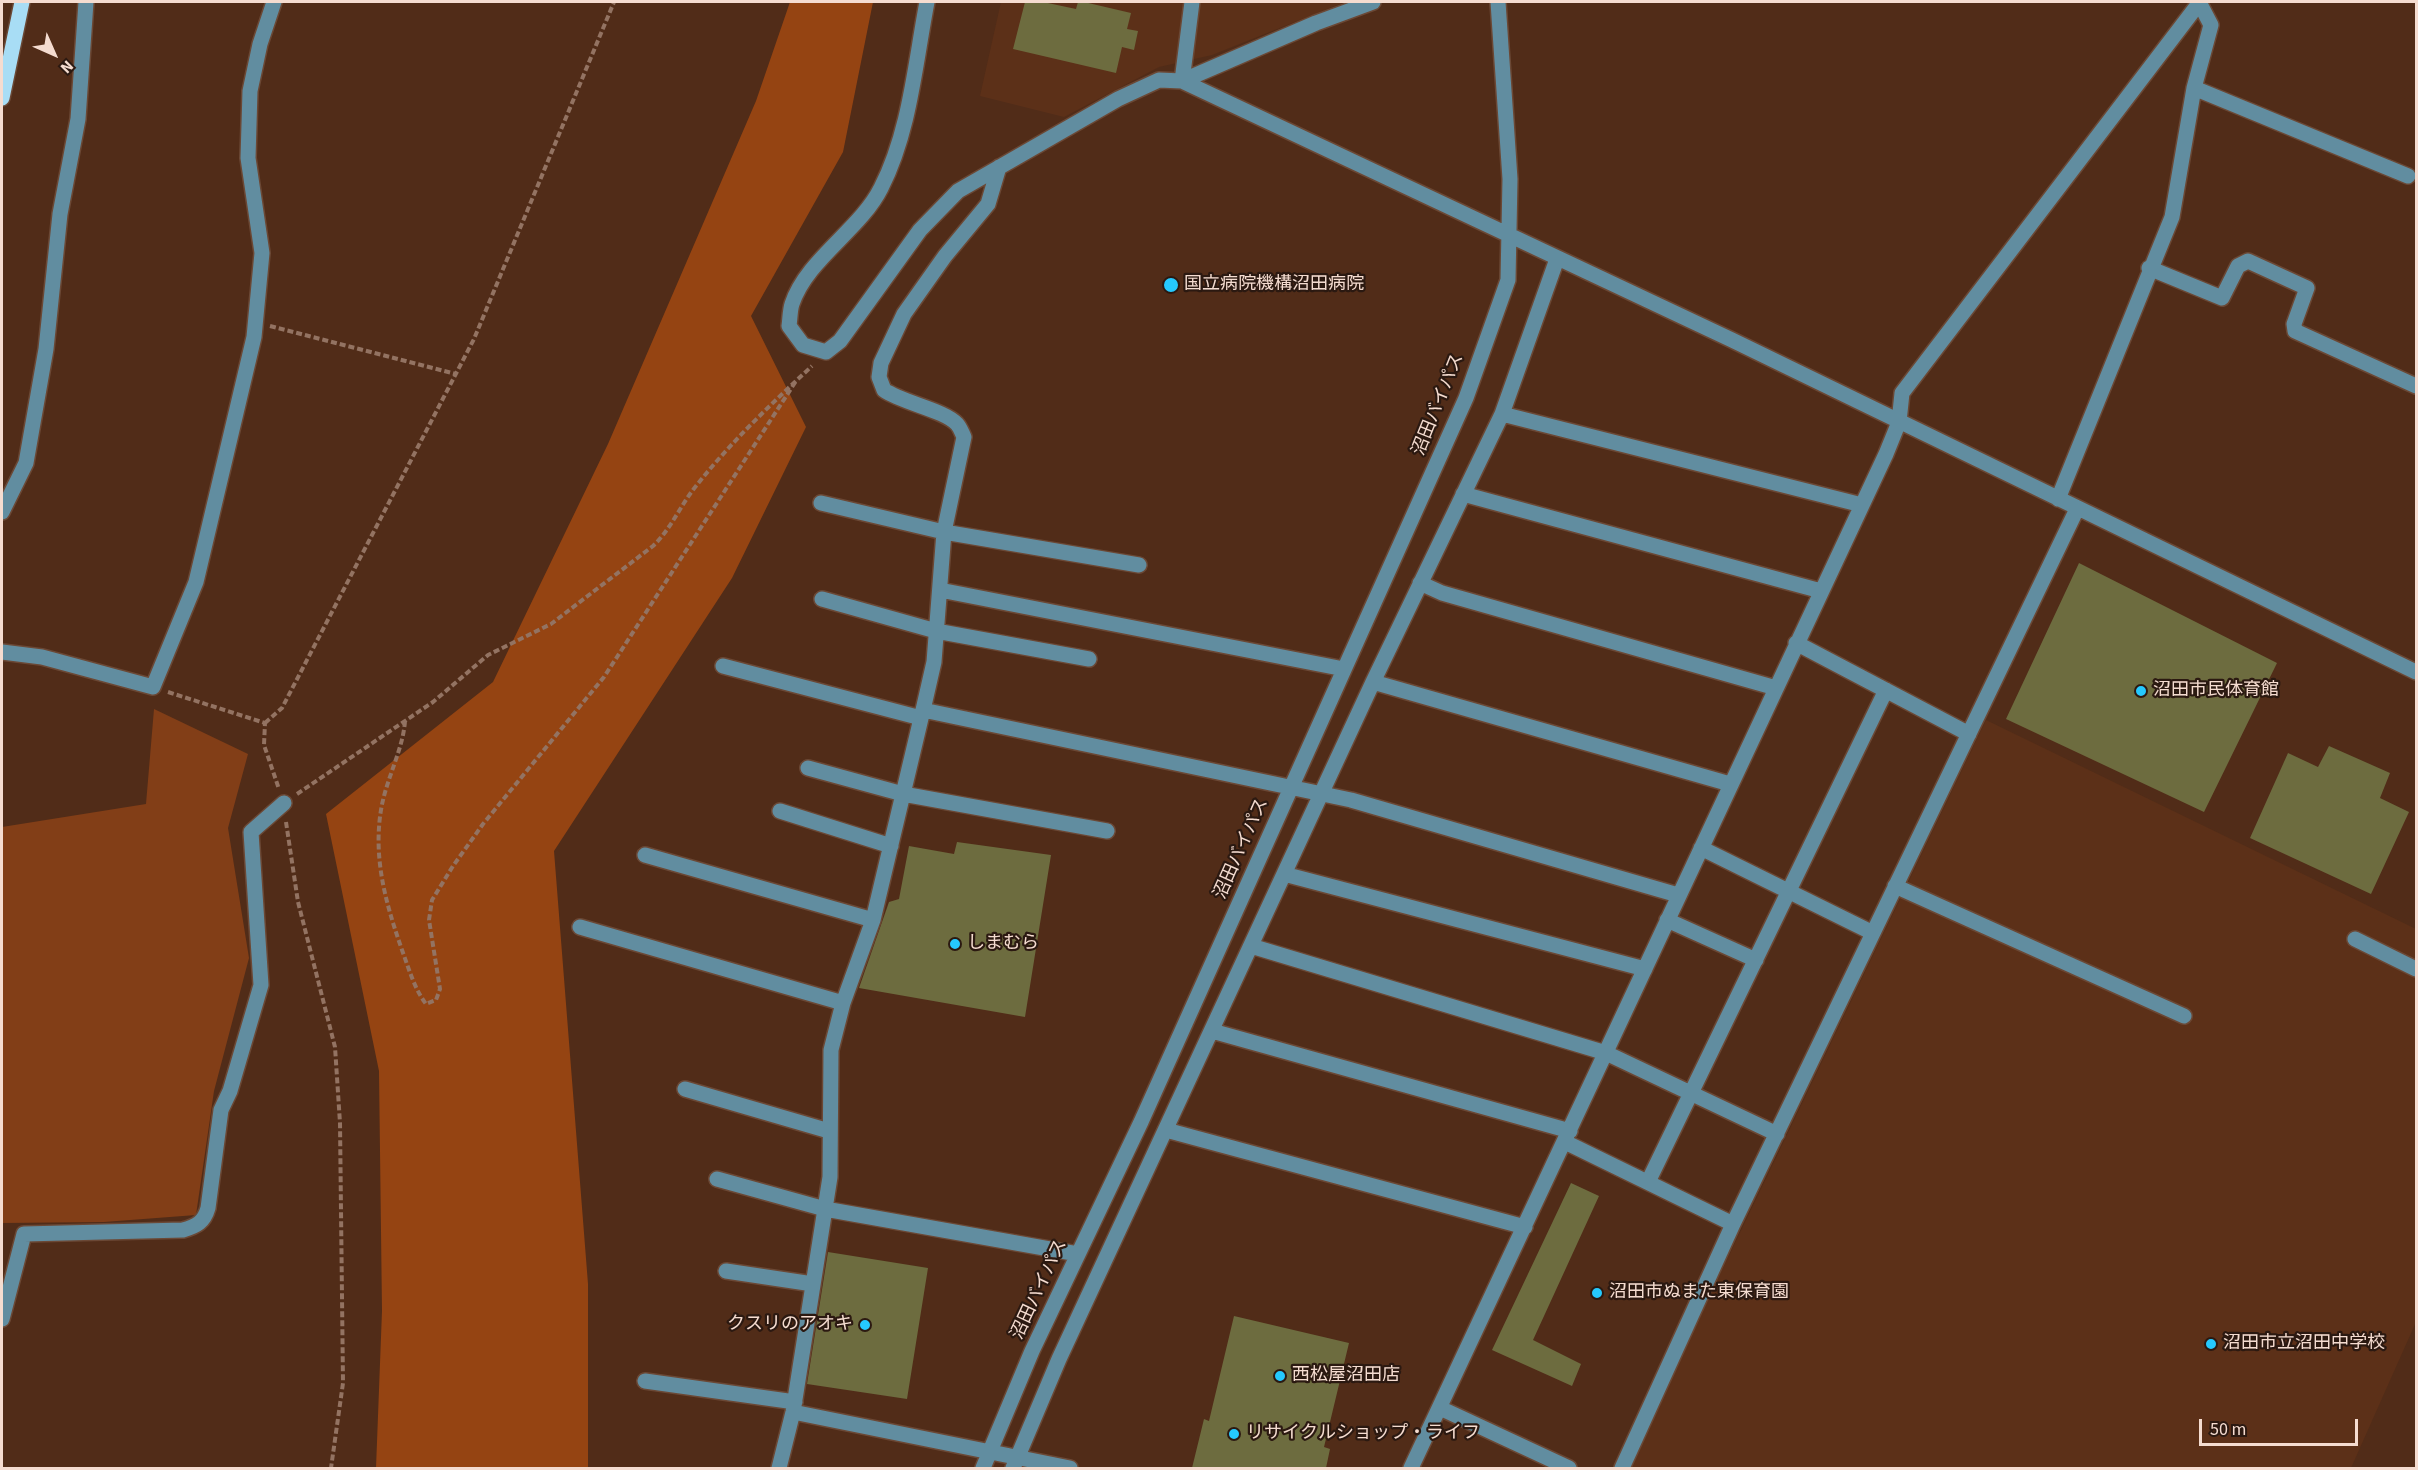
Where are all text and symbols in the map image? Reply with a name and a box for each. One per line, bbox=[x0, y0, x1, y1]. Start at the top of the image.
north arrow bbox=[24, 24, 84, 84]
text: N bbox=[55, 55, 78, 78]
place label: 国立病院機構沼田病院 bbox=[1184, 274, 1364, 296]
marker: 国立病院機構沼田病院 bbox=[1162, 276, 1180, 294]
street label: 沼田バイパス bbox=[1409, 351, 1469, 459]
place label: 沼田市民体育館 bbox=[2153, 680, 2279, 702]
marker: 沼田市民体育館 bbox=[2134, 684, 2148, 698]
street label: 沼田バイパス bbox=[1210, 795, 1274, 903]
place label: しまむら bbox=[967, 933, 1039, 955]
marker: しまむら bbox=[948, 937, 962, 951]
street label: 沼田バイパス bbox=[1007, 1236, 1073, 1344]
place label: 沼田市ぬまた東保育園 bbox=[1609, 1282, 1789, 1304]
marker: 沼田市ぬまた東保育園 bbox=[1590, 1286, 1604, 1300]
place label: クスリのアオキ bbox=[727, 1314, 853, 1336]
marker: クスリのアオキ bbox=[858, 1318, 872, 1332]
place label: 沼田市立沼田中学校 bbox=[2223, 1333, 2385, 1355]
marker: 沼田市立沼田中学校 bbox=[2204, 1337, 2218, 1351]
place label: 西松屋沼田店 bbox=[1292, 1365, 1400, 1387]
marker: 西松屋沼田店 bbox=[1273, 1369, 1287, 1383]
scale bar bbox=[2202, 1407, 2361, 1445]
text: 50 m bbox=[2210, 1417, 2246, 1442]
place label: リサイクルショップ・ライフ bbox=[1246, 1423, 1480, 1445]
marker: リサイクルショップ・ライフ bbox=[1227, 1427, 1241, 1441]

